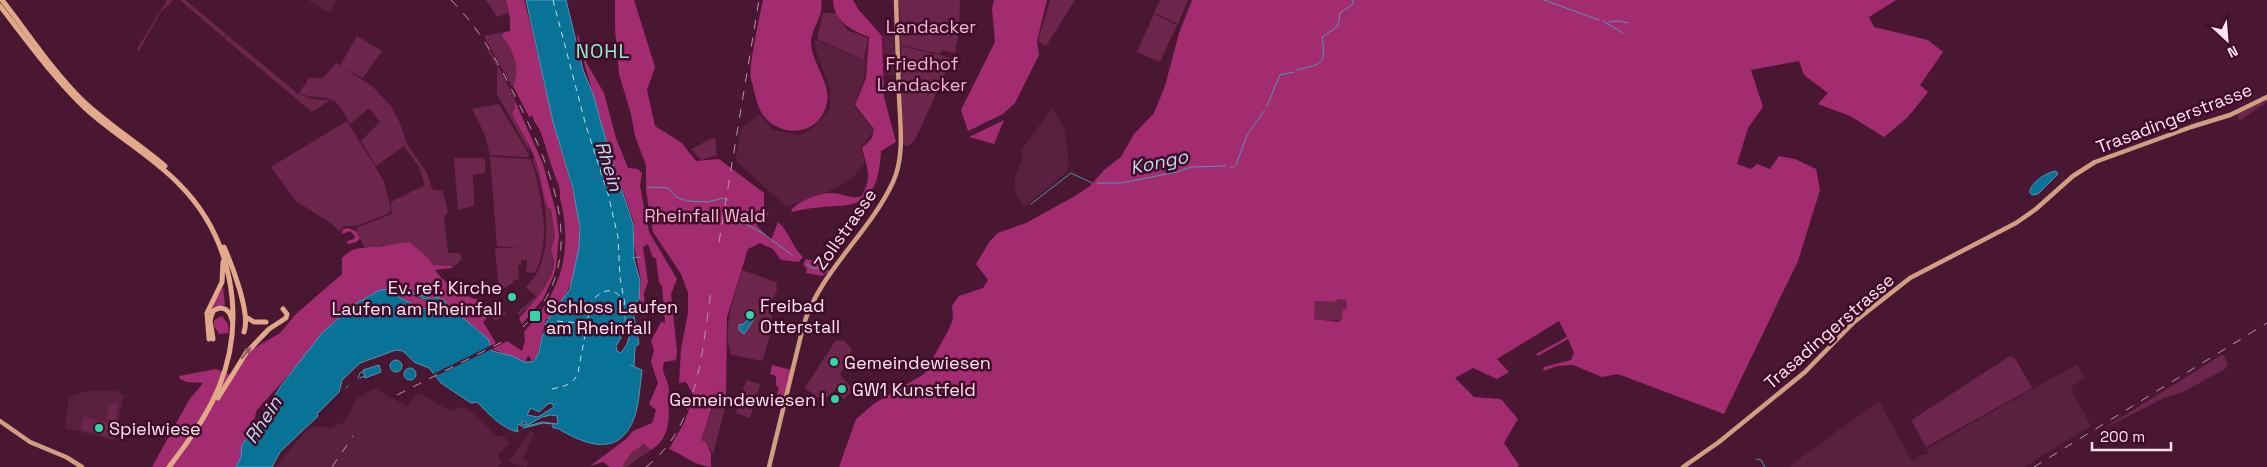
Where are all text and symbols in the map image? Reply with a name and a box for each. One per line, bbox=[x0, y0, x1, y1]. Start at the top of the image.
park label: Landacker bbox=[886, 15, 976, 38]
north arrow bbox=[2202, 15, 2252, 65]
district label: NOHL bbox=[576, 38, 630, 64]
text: N bbox=[2225, 42, 2241, 62]
park label: Friedhof Landacker bbox=[877, 52, 967, 96]
street label: Trasadingerstrasse bbox=[2093, 78, 2255, 158]
water label: Rhein bbox=[590, 138, 629, 194]
water label: Kongo bbox=[1128, 143, 1191, 180]
street label: Zollstrasse bbox=[809, 184, 881, 274]
park label: Rheinfall Wald bbox=[644, 204, 766, 227]
street label: Trasadingerstrasse bbox=[1759, 268, 1899, 394]
place label: Ev. ref. Kirche Laufen am Rheinfall bbox=[332, 276, 502, 320]
marker: Ev. ref. Kirche Laufen am Rheinfall bbox=[506, 291, 518, 303]
place label: Freibad Otterstall bbox=[760, 294, 840, 338]
place label: Schloss Laufen am Rheinfall bbox=[546, 295, 678, 339]
marker: Schloss Laufen am Rheinfall bbox=[528, 309, 542, 323]
marker: Freibad Otterstall bbox=[744, 309, 756, 321]
one-way arrow bbox=[241, 346, 252, 359]
place label: Gemeindewiesen bbox=[844, 351, 991, 374]
marker: Gemeindewiesen bbox=[828, 356, 840, 368]
place label: GW1 Kunstfeld bbox=[852, 378, 976, 401]
marker: GW1 Kunstfeld bbox=[836, 383, 848, 395]
place label: Gemeindewiesen I bbox=[669, 388, 825, 411]
water label: Rhein bbox=[239, 391, 288, 448]
marker: Gemeindewiesen I bbox=[829, 393, 841, 405]
place label: Spielwiese bbox=[109, 417, 201, 440]
scale bar bbox=[2092, 420, 2171, 452]
marker: Spielwiese bbox=[93, 422, 105, 434]
text: 200 m bbox=[2100, 427, 2145, 446]

